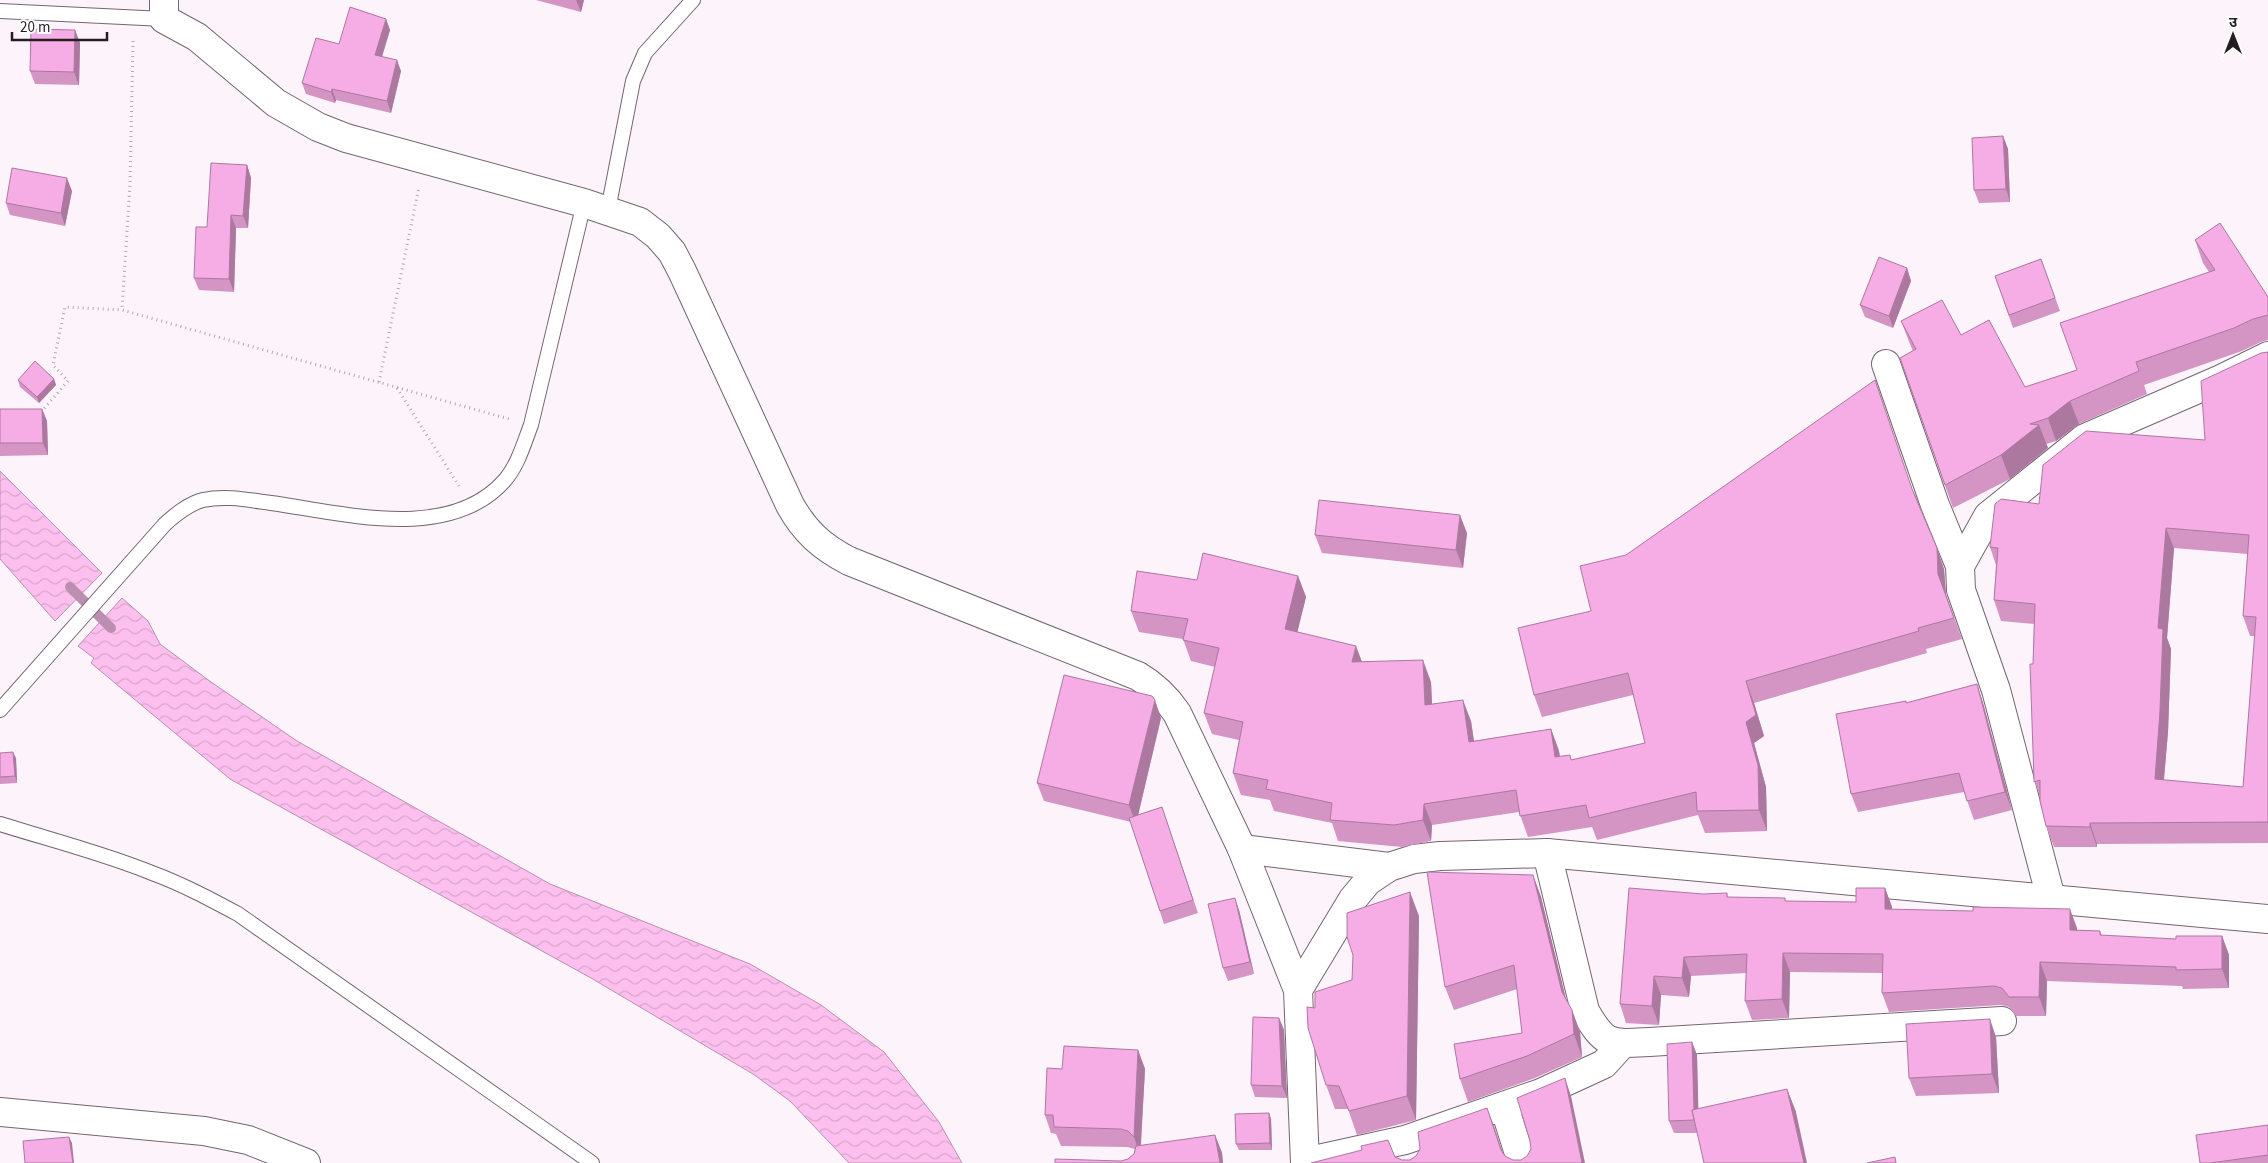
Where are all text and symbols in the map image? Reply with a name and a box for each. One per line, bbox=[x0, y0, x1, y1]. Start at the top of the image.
scale bar bbox=[12, 10, 108, 42]
north arrow bbox=[2208, 10, 2258, 60]
text: उ bbox=[2229, 13, 2238, 33]
text: 20 m bbox=[20, 17, 50, 38]

